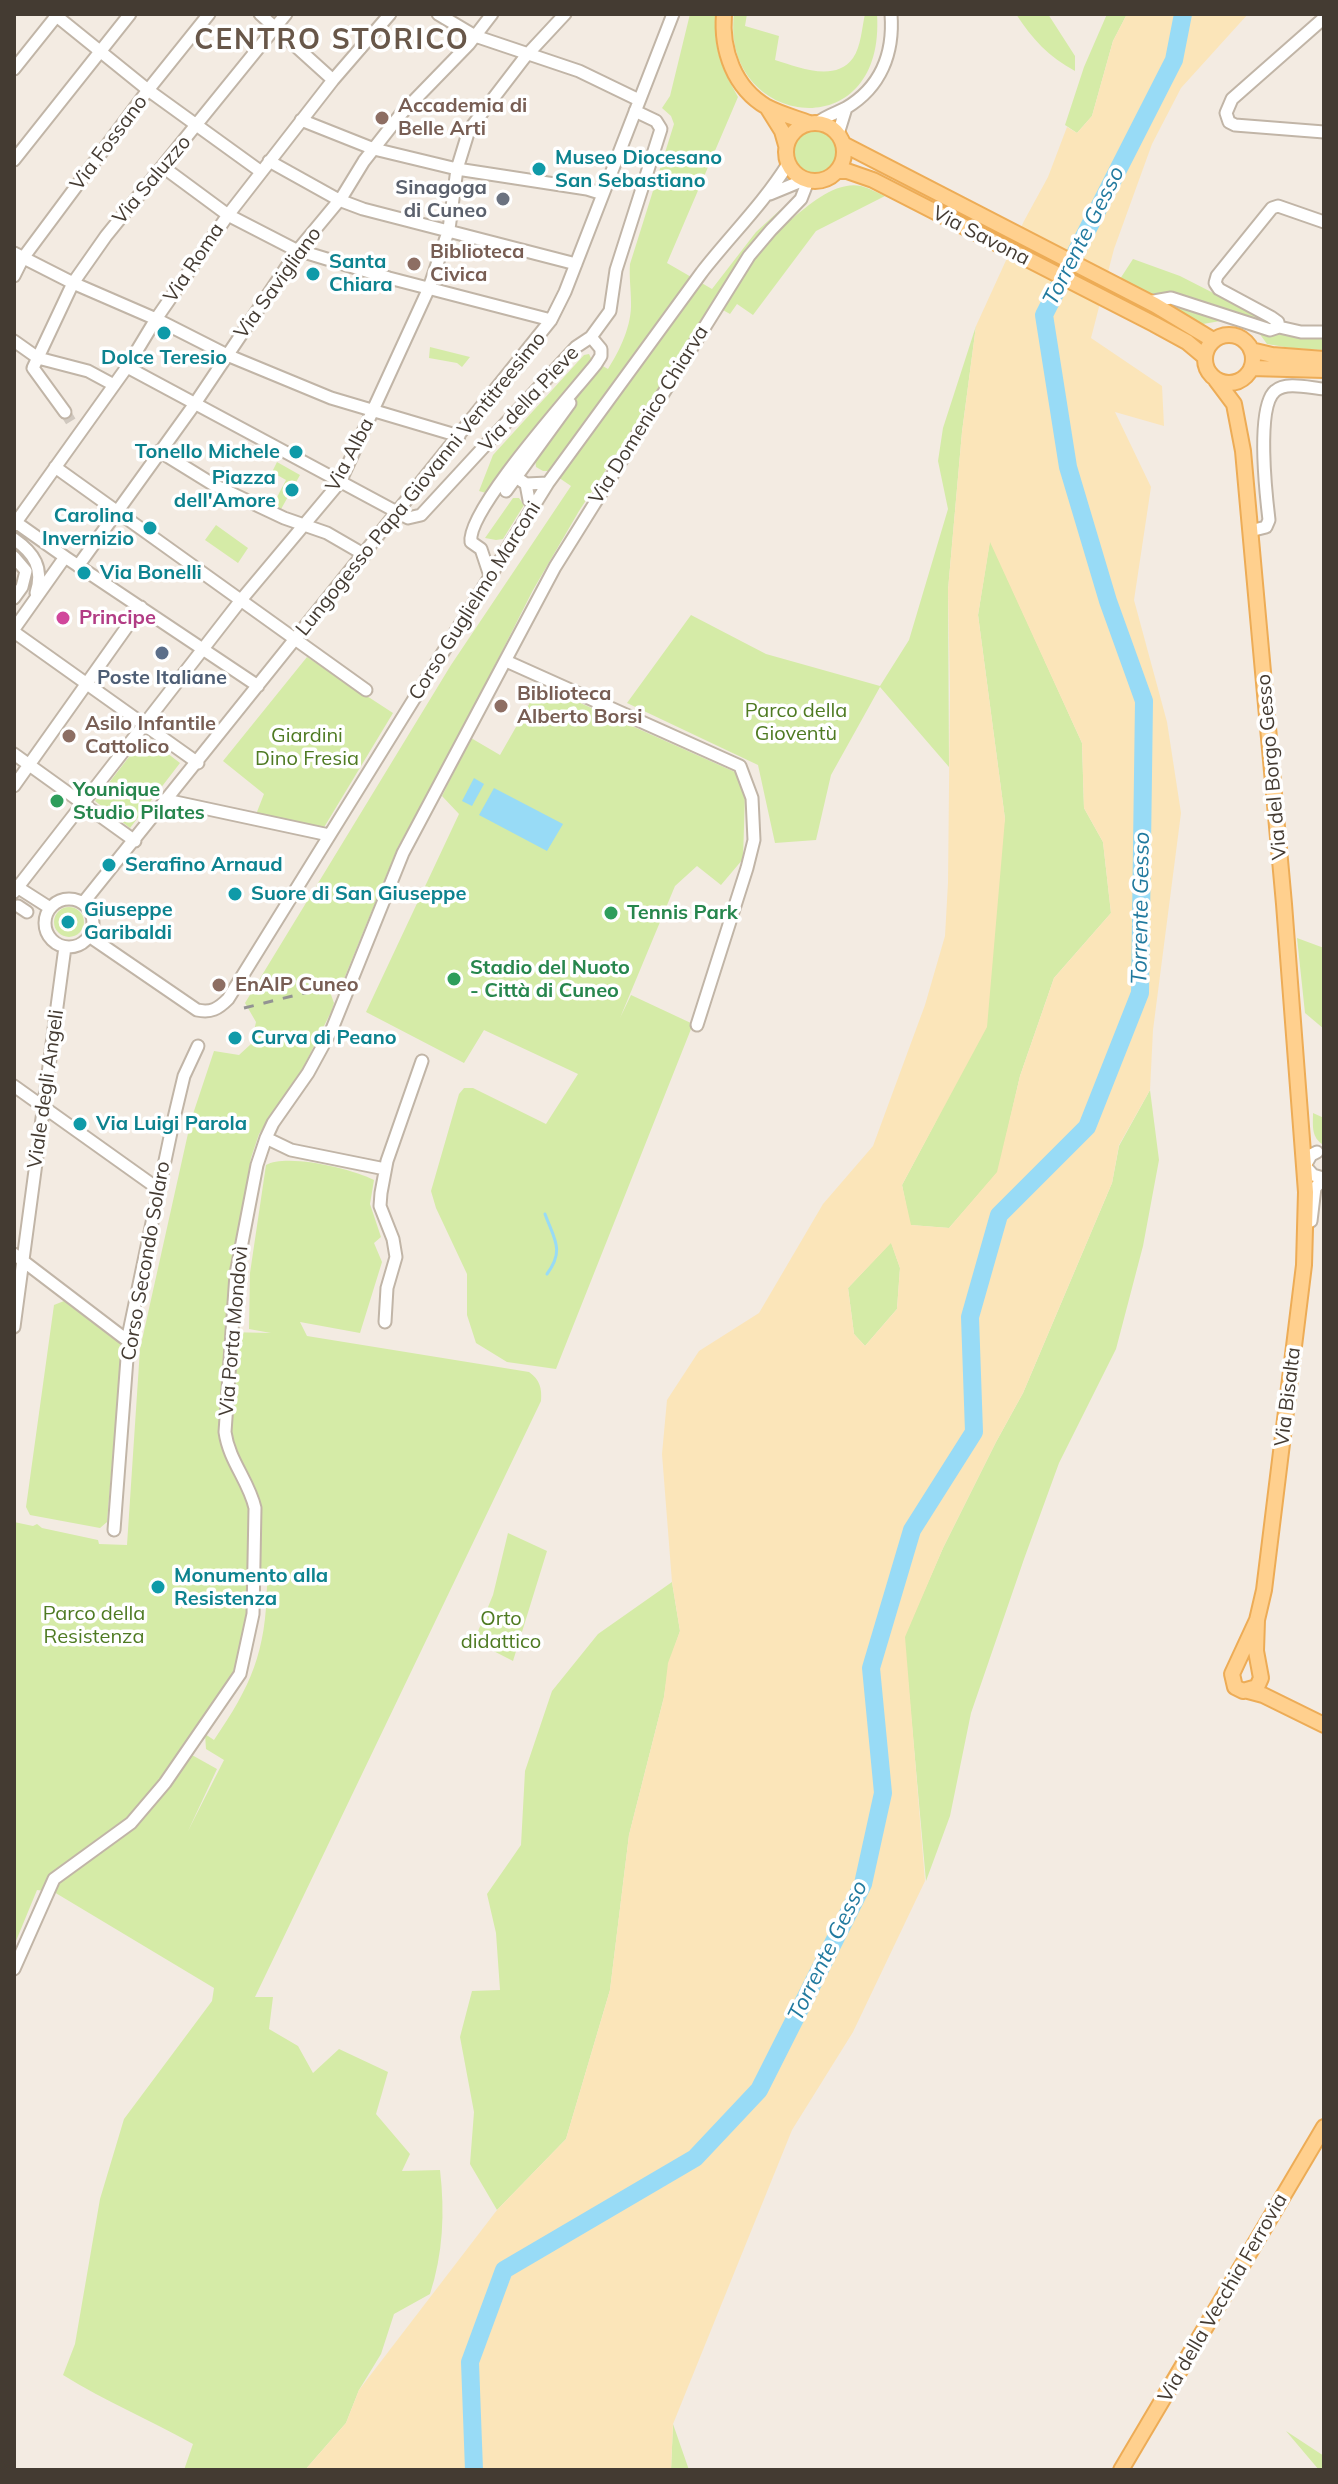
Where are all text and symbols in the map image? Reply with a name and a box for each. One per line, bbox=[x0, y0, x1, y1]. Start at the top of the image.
district label: CENTRO STORICO bbox=[194, 24, 470, 58]
street label: Via Fossano bbox=[65, 91, 153, 195]
place label: Accademia di Belle Arti bbox=[398, 94, 527, 141]
marker: Accademia di Belle Arti bbox=[373, 109, 391, 127]
street label: Via Saluzzo bbox=[108, 131, 196, 229]
place label: Museo Diocesano San Sebastiano bbox=[555, 146, 722, 193]
marker: Museo Diocesano San Sebastiano bbox=[530, 160, 548, 178]
water label: Torrente Gesso bbox=[1038, 162, 1130, 310]
place label: Sinagoga di Cuneo bbox=[395, 176, 487, 223]
marker: Sinagoga di Cuneo bbox=[494, 190, 512, 208]
street label: Via Savona bbox=[928, 201, 1034, 271]
street label: Via Roma bbox=[159, 219, 229, 307]
street label: Via Savigliano bbox=[229, 222, 327, 344]
place label: Biblioteca Civica bbox=[430, 240, 524, 287]
place label: Santa Chiara bbox=[329, 250, 393, 297]
marker: Biblioteca Civica bbox=[405, 255, 423, 273]
marker: Santa Chiara bbox=[304, 265, 322, 283]
street label: Via Domenico Chiarva bbox=[584, 321, 714, 509]
marker: Dolce Teresio bbox=[155, 324, 173, 342]
street label: Lungogesso Papa Giovanni Ventitreesimo bbox=[291, 327, 551, 641]
street label: Via della Pieve bbox=[474, 341, 584, 457]
place label: Dolce Teresio bbox=[101, 346, 227, 370]
street label: Via Alba bbox=[321, 414, 379, 496]
place label: Tonello Michele bbox=[135, 440, 280, 464]
marker: Tonello Michele bbox=[287, 443, 305, 461]
place label: Piazza dell'Amore bbox=[174, 466, 276, 513]
marker: Piazza dell'Amore bbox=[283, 481, 301, 499]
street label: Corso Guglielmo Marconi bbox=[404, 497, 546, 705]
place label: Carolina Invernizio bbox=[42, 504, 134, 551]
marker: Carolina Invernizio bbox=[141, 519, 159, 537]
place label: Via Bonelli bbox=[100, 561, 202, 585]
marker: Via Bonelli bbox=[75, 564, 93, 582]
place label: Principe bbox=[79, 606, 156, 630]
marker: Principe bbox=[54, 609, 72, 627]
marker: Poste Italiane bbox=[153, 644, 171, 662]
place label: Poste Italiane bbox=[97, 666, 227, 690]
street label: Via del Borgo Gesso bbox=[1252, 673, 1292, 861]
place label: Biblioteca Alberto Borsi bbox=[517, 682, 642, 729]
marker: Biblioteca Alberto Borsi bbox=[492, 697, 510, 715]
park label: Parco della Gioventù bbox=[745, 699, 847, 746]
place label: Asilo Infantile Cattolico bbox=[85, 712, 216, 759]
park label: Giardini Dino Fresia bbox=[255, 724, 359, 771]
marker: Asilo Infantile Cattolico bbox=[60, 727, 78, 745]
place label: Younique Studio Pilates bbox=[73, 778, 205, 825]
marker: Younique Studio Pilates bbox=[48, 792, 66, 810]
water label: Torrente Gesso bbox=[1126, 831, 1156, 985]
place label: Serafino Arnaud bbox=[125, 853, 283, 877]
marker: Serafino Arnaud bbox=[100, 856, 118, 874]
place label: Suore di San Giuseppe bbox=[251, 882, 466, 906]
marker: Suore di San Giuseppe bbox=[226, 885, 244, 903]
place label: Giuseppe Garibaldi bbox=[84, 898, 173, 945]
place label: Tennis Park bbox=[627, 901, 738, 925]
marker: Tennis Park bbox=[602, 904, 620, 922]
marker: Giuseppe Garibaldi bbox=[59, 913, 77, 931]
place label: Stadio del Nuoto - Città di Cuneo bbox=[470, 956, 630, 1003]
marker: Stadio del Nuoto - Città di Cuneo bbox=[445, 970, 463, 988]
place label: EnAIP Cuneo bbox=[235, 973, 359, 997]
marker: EnAIP Cuneo bbox=[210, 976, 228, 994]
street label: Viale degli Angeli bbox=[23, 1008, 69, 1170]
place label: Curva di Peano bbox=[251, 1026, 397, 1050]
marker: Curva di Peano bbox=[226, 1029, 244, 1047]
place label: Via Luigi Parola bbox=[96, 1112, 247, 1136]
marker: Via Luigi Parola bbox=[71, 1115, 89, 1133]
street label: Corso Secondo Solaro bbox=[117, 1159, 175, 1363]
street label: Via Porta Mondovì bbox=[215, 1245, 253, 1417]
street label: Via Bisalta bbox=[1270, 1346, 1306, 1448]
place label: Monumento alla Resistenza bbox=[174, 1564, 328, 1611]
marker: Monumento alla Resistenza bbox=[149, 1578, 167, 1596]
park label: Parco della Resistenza bbox=[43, 1602, 145, 1649]
park label: Orto didattico bbox=[461, 1607, 541, 1654]
water label: Torrente Gesso bbox=[783, 1877, 873, 2025]
street label: Via della Vecchia Ferrovia bbox=[1153, 2189, 1293, 2407]

